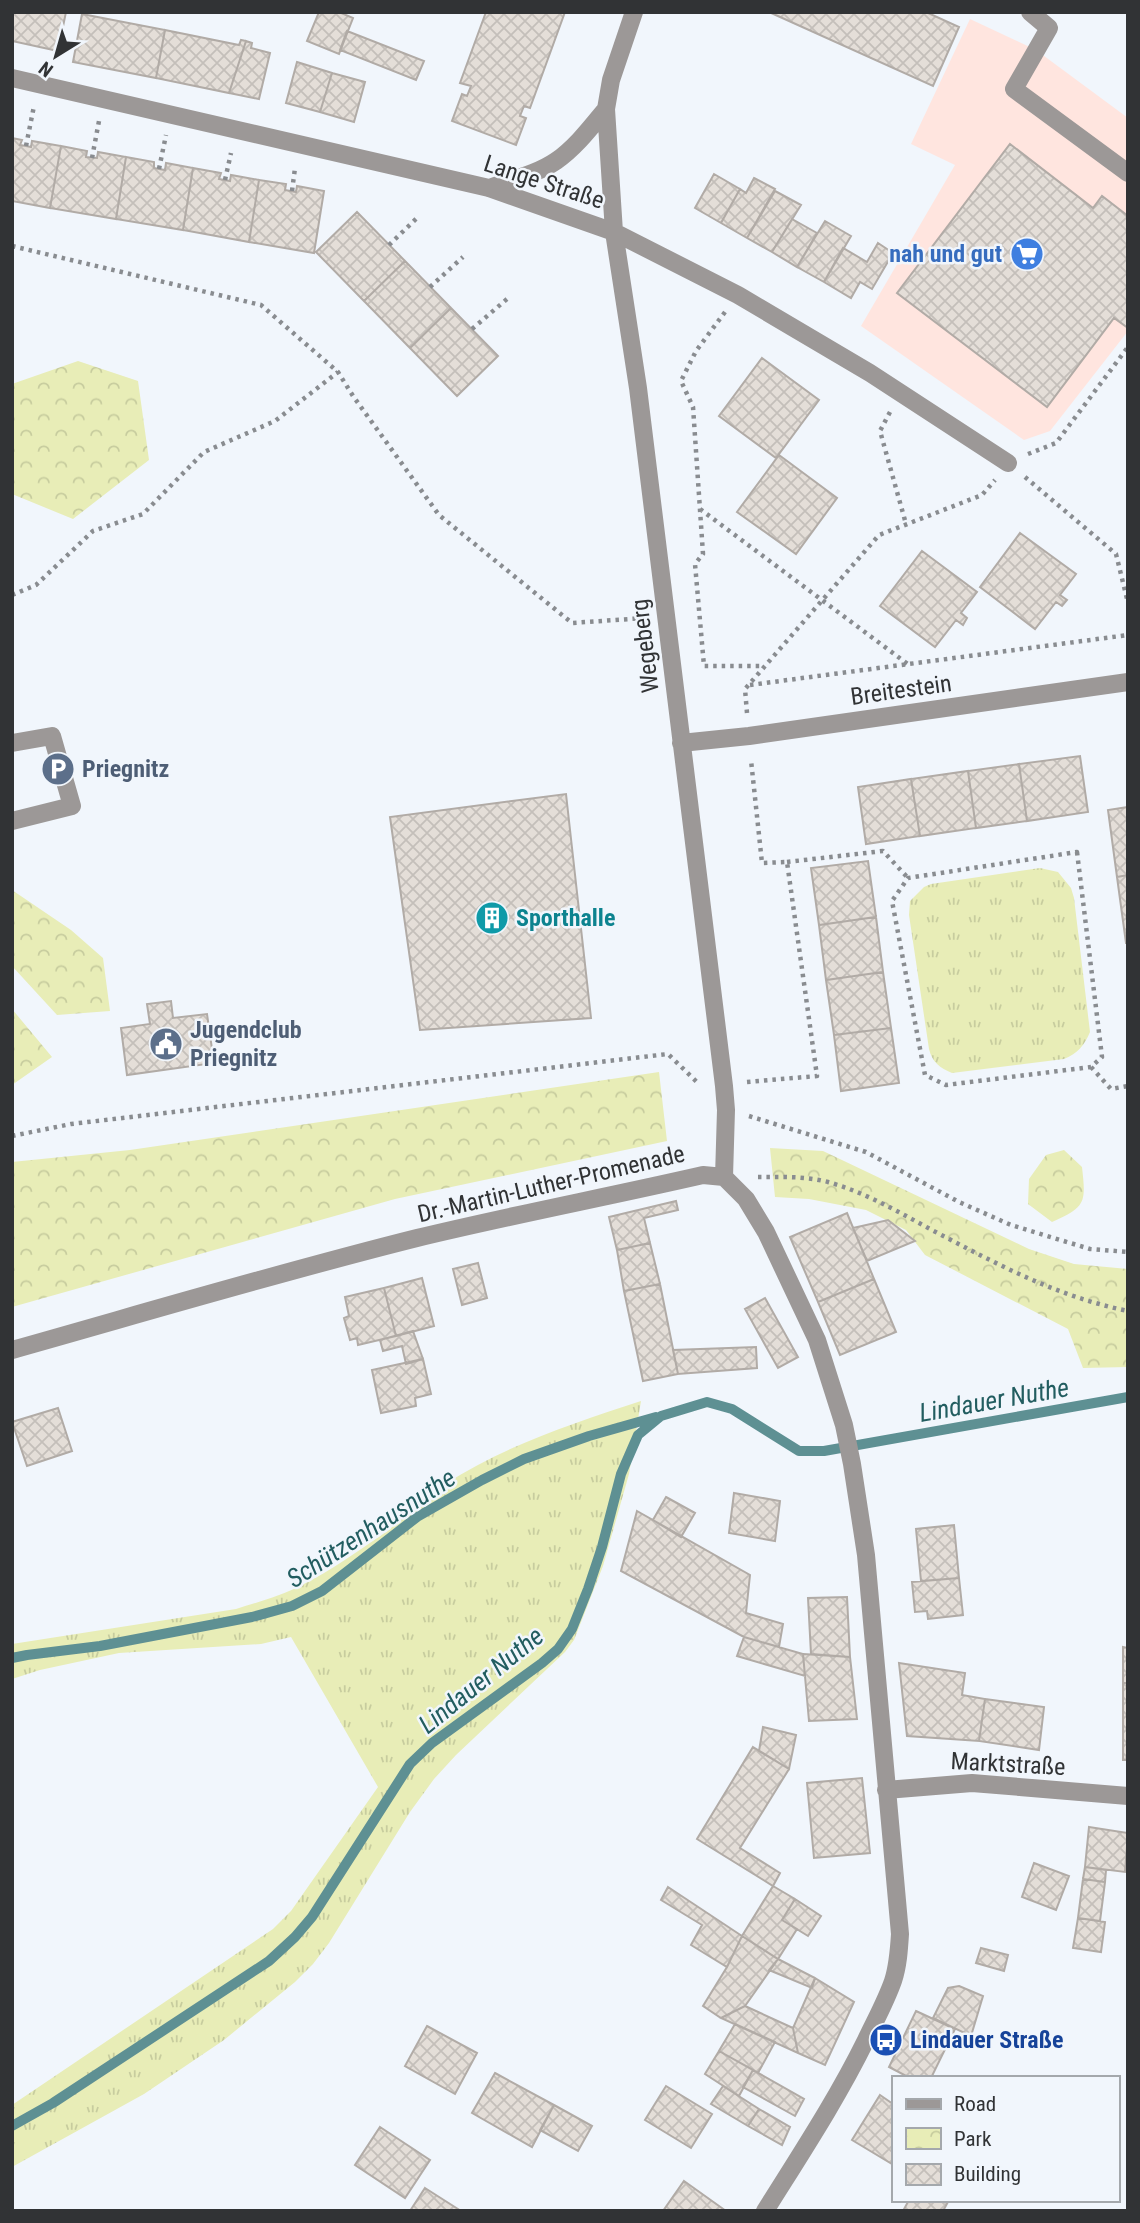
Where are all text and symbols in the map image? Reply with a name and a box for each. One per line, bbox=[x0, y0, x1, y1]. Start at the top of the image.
north arrow bbox=[21, 21, 91, 91]
text: N bbox=[35, 56, 58, 82]
street label: Lange Straße bbox=[480, 149, 608, 215]
supermarket icon: nah und gut bbox=[1008, 235, 1046, 273]
place label: nah und gut bbox=[889, 240, 1002, 268]
street label: Wegeberg bbox=[625, 598, 665, 694]
street label: Breitestein bbox=[849, 669, 953, 711]
parking icon: Priegnitz bbox=[39, 750, 77, 788]
place label: Priegnitz bbox=[82, 755, 169, 783]
building icon: Sporthalle bbox=[473, 899, 511, 937]
place label: Sporthalle bbox=[516, 904, 615, 932]
place label: Jugendclub Priegnitz bbox=[190, 1016, 302, 1072]
public building icon: Jugendclub Priegnitz bbox=[147, 1025, 185, 1063]
street label: Dr.-Martin-Luther-Promenade bbox=[415, 1140, 687, 1228]
water label: Lindauer Nuthe bbox=[917, 1372, 1071, 1428]
water label: Schützenhausnuthe bbox=[281, 1462, 461, 1594]
water label: Lindauer Nuthe bbox=[413, 1621, 549, 1739]
street label: Marktstraße bbox=[950, 1747, 1066, 1781]
bus stop icon: Lindauer Straße bbox=[867, 2021, 905, 2059]
place label: Lindauer Straße bbox=[910, 2026, 1063, 2054]
legend bbox=[892, 2076, 1119, 2202]
text: Road bbox=[954, 2092, 996, 2116]
text: Park bbox=[954, 2127, 992, 2151]
text: Building bbox=[954, 2162, 1021, 2186]

